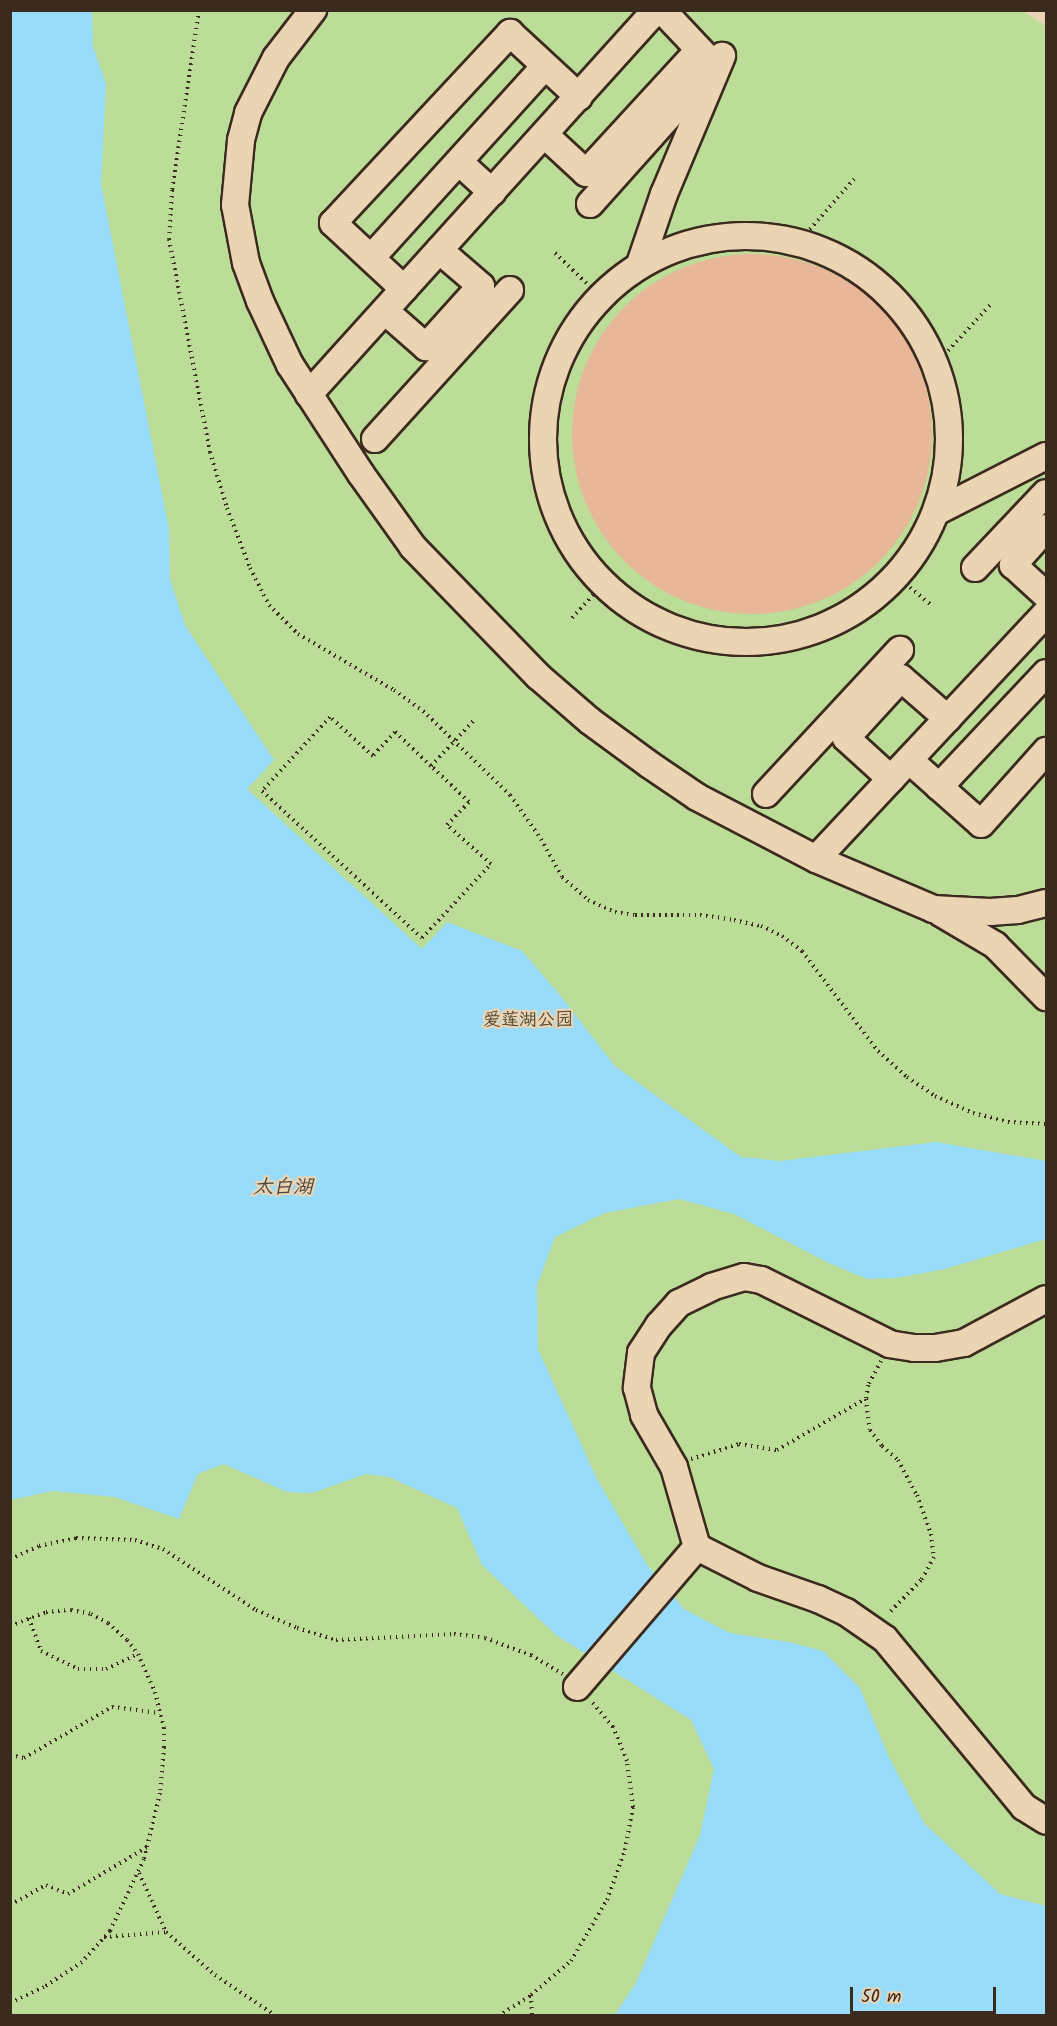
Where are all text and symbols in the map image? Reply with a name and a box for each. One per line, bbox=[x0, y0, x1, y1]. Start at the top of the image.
park label: 爱莲湖公园 bbox=[483, 1010, 573, 1032]
water label: 太白湖 bbox=[253, 1176, 313, 1200]
scale bar bbox=[853, 1975, 998, 2013]
text: 50 m bbox=[861, 1983, 901, 2012]

